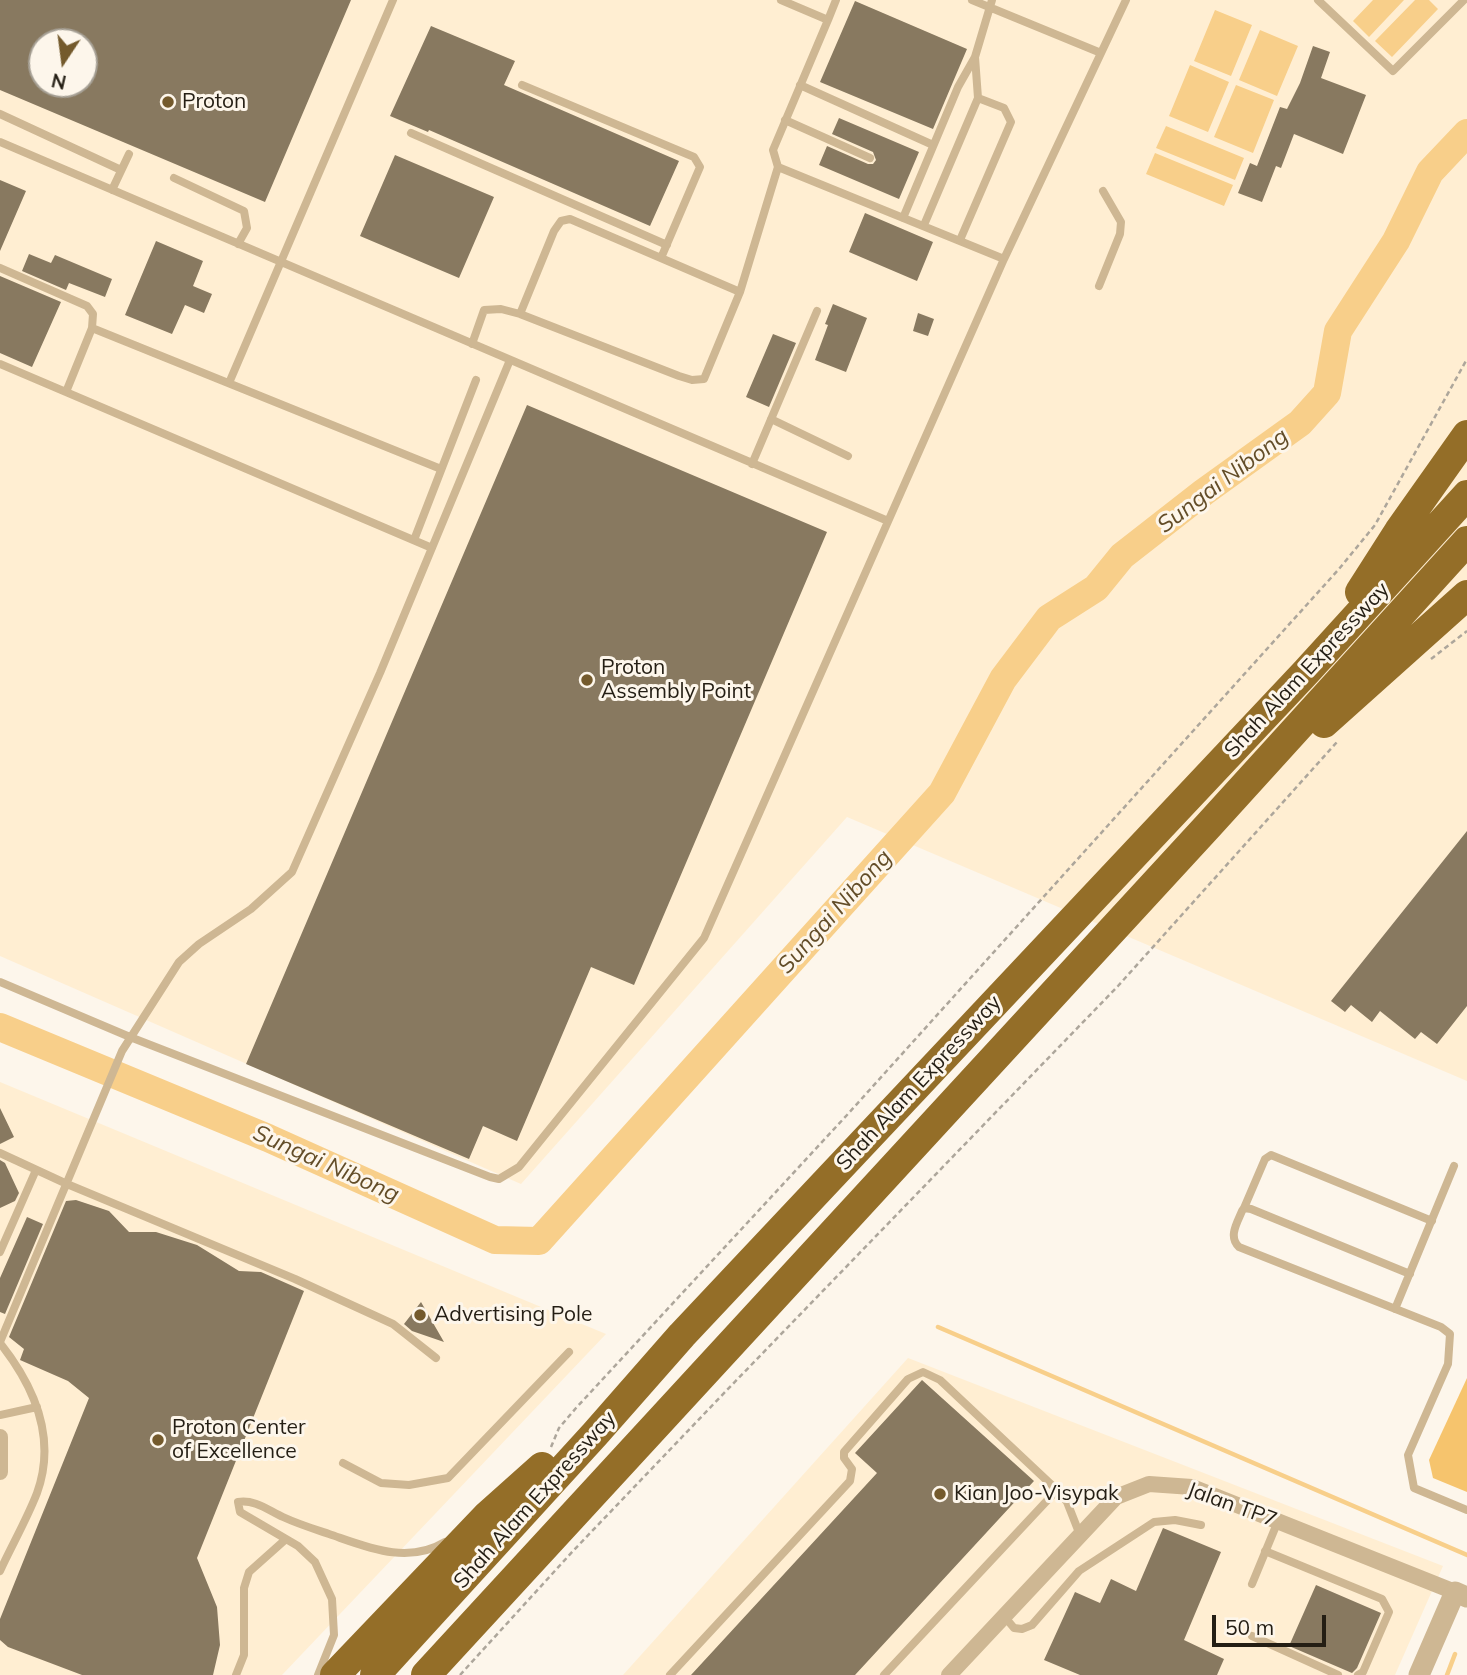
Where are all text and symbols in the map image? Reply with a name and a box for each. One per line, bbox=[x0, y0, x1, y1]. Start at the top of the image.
north arrow bbox=[28, 28, 98, 98]
text: N bbox=[49, 68, 68, 95]
place label: Proton bbox=[182, 89, 246, 115]
marker: Proton bbox=[160, 94, 176, 110]
water label: Sungai Nibong bbox=[1152, 423, 1294, 539]
street label: Shah Alam Expressway bbox=[1219, 577, 1395, 763]
place label: Proton Assembly Point bbox=[601, 655, 751, 705]
marker: Proton Assembly Point bbox=[579, 672, 595, 688]
water label: Sungai Nibong bbox=[772, 844, 898, 980]
street label: Shah Alam Expressway bbox=[831, 990, 1007, 1176]
water label: Sungai Nibong bbox=[249, 1119, 403, 1209]
place label: Advertising Pole bbox=[434, 1302, 592, 1328]
marker: Advertising Pole bbox=[412, 1307, 428, 1323]
street label: Shah Alam Expressway bbox=[449, 1406, 621, 1594]
place label: Proton Center of Excellence bbox=[172, 1415, 306, 1465]
marker: Proton Center of Excellence bbox=[150, 1432, 166, 1448]
street label: Jalan TP7 bbox=[1184, 1477, 1280, 1533]
place label: Kian Joo-Visypak bbox=[954, 1481, 1119, 1507]
marker: Kian Joo-Visypak bbox=[932, 1486, 948, 1502]
scale bar bbox=[1215, 1602, 1329, 1646]
text: 50 m bbox=[1225, 1614, 1274, 1640]

